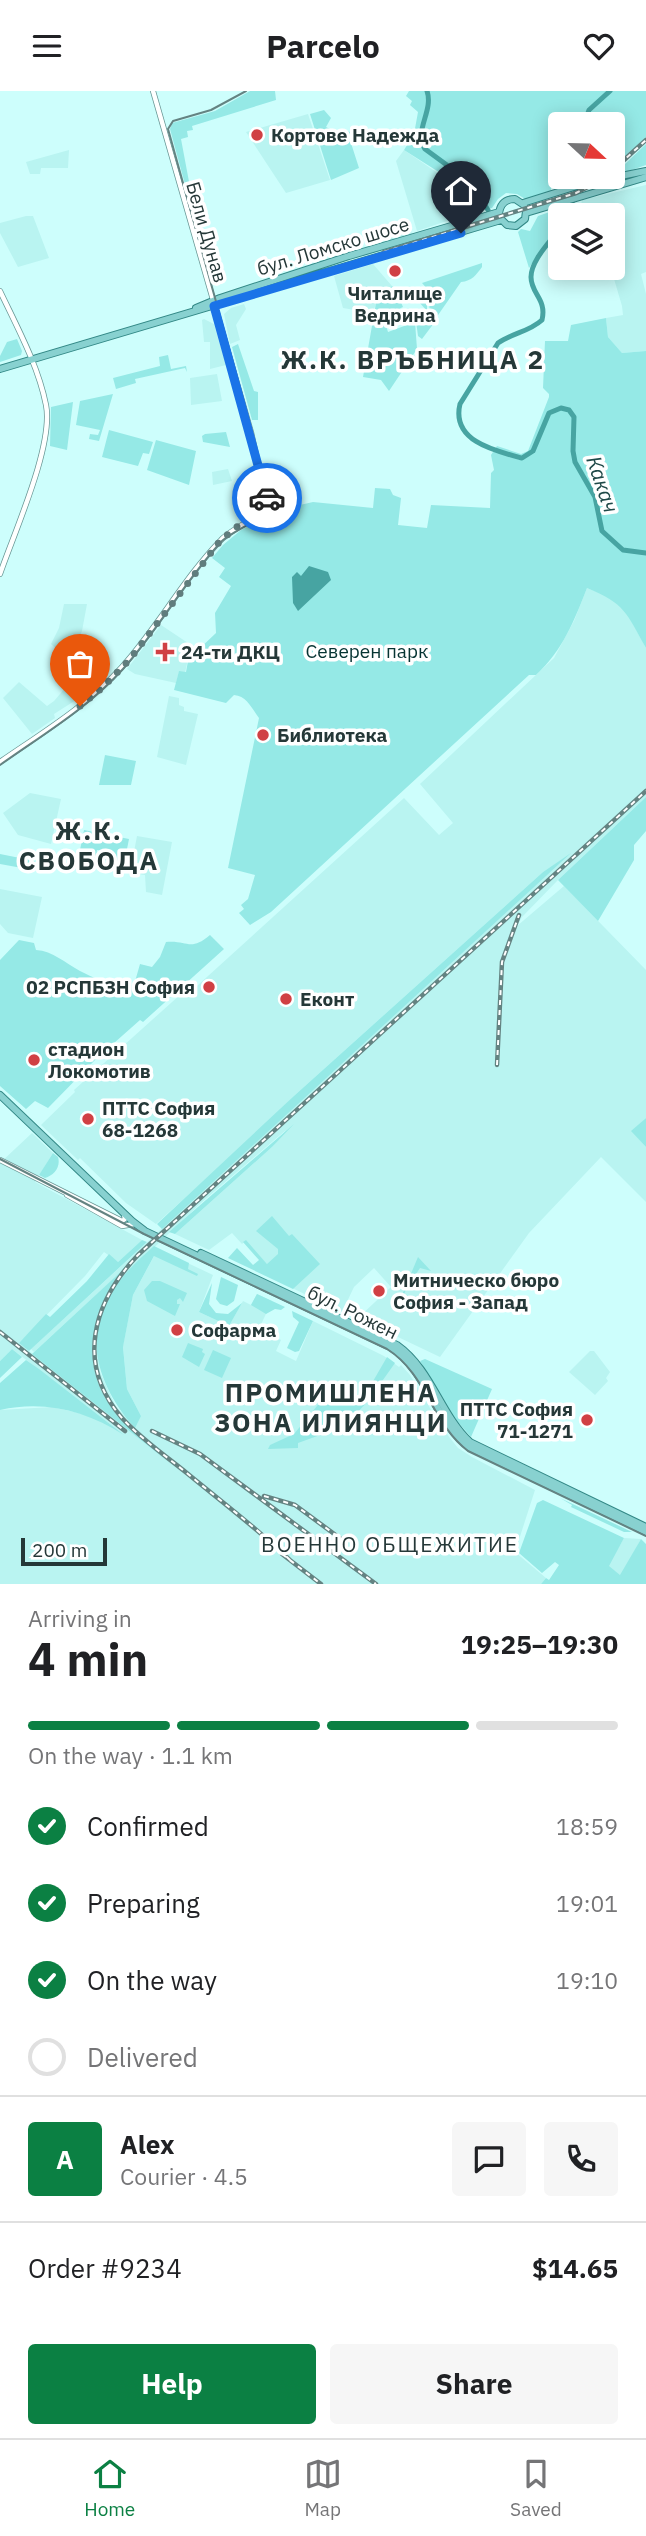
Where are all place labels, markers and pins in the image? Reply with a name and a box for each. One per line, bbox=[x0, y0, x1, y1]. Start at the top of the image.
place label: Кортове Надежда bbox=[271, 123, 439, 147]
marker: Кортове Надежда bbox=[249, 127, 265, 143]
pin bbox=[431, 161, 491, 233]
marker: Читалище Ведрина bbox=[387, 263, 403, 279]
place label: Читалище Ведрина bbox=[347, 281, 443, 327]
pin bbox=[50, 634, 110, 706]
place label: 24-ти ДКЦ bbox=[181, 640, 280, 664]
marker: 24-ти ДКЦ bbox=[155, 642, 175, 662]
place label: Библиотека bbox=[277, 723, 388, 747]
marker: Библиотека bbox=[255, 727, 271, 743]
place label: 02 РСПБЗН София bbox=[26, 975, 195, 999]
marker: 02 РСПБЗН София bbox=[201, 979, 217, 995]
place label: Еконт bbox=[300, 987, 354, 1011]
marker: Еконт bbox=[278, 991, 294, 1007]
place label: стадион Локомотив bbox=[48, 1037, 151, 1083]
marker: стадион Локомотив bbox=[26, 1052, 42, 1068]
place label: ПТТС София 68-1268 bbox=[102, 1096, 215, 1142]
marker: ПТТС София 68-1268 bbox=[80, 1111, 96, 1127]
place label: Митническо бюро София - Запад bbox=[393, 1268, 559, 1314]
marker: Митническо бюро София - Запад bbox=[371, 1283, 387, 1299]
place label: Софарма bbox=[191, 1318, 276, 1342]
marker: Софарма bbox=[169, 1322, 185, 1338]
place label: ПТТС София 71-1271 bbox=[460, 1397, 574, 1443]
marker: ПТТС София 71-1271 bbox=[579, 1412, 595, 1428]

